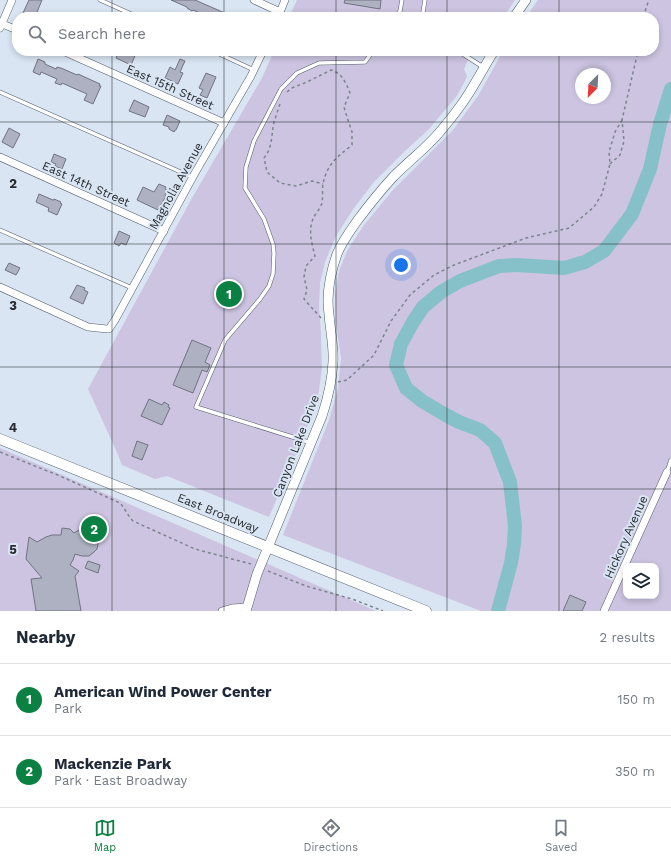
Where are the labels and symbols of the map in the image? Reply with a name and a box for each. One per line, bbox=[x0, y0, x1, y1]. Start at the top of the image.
street label: East 15th Street bbox=[124, 61, 216, 113]
north arrow bbox=[575, 68, 611, 104]
street label: Magnolia Avenue bbox=[146, 140, 206, 232]
street label: East 14th Street bbox=[40, 158, 132, 210]
text: 2 bbox=[9, 176, 17, 191]
your location bbox=[391, 255, 411, 275]
pin: 1 bbox=[216, 279, 242, 309]
text: 3 bbox=[9, 298, 17, 313]
street label: Canyon Lake Drive bbox=[270, 393, 322, 499]
text: 4 bbox=[9, 420, 18, 435]
street label: East Broadway bbox=[175, 490, 261, 536]
street label: Hickory Avenue bbox=[601, 493, 651, 581]
pin: 2 bbox=[81, 514, 107, 544]
text: 5 bbox=[9, 542, 17, 557]

